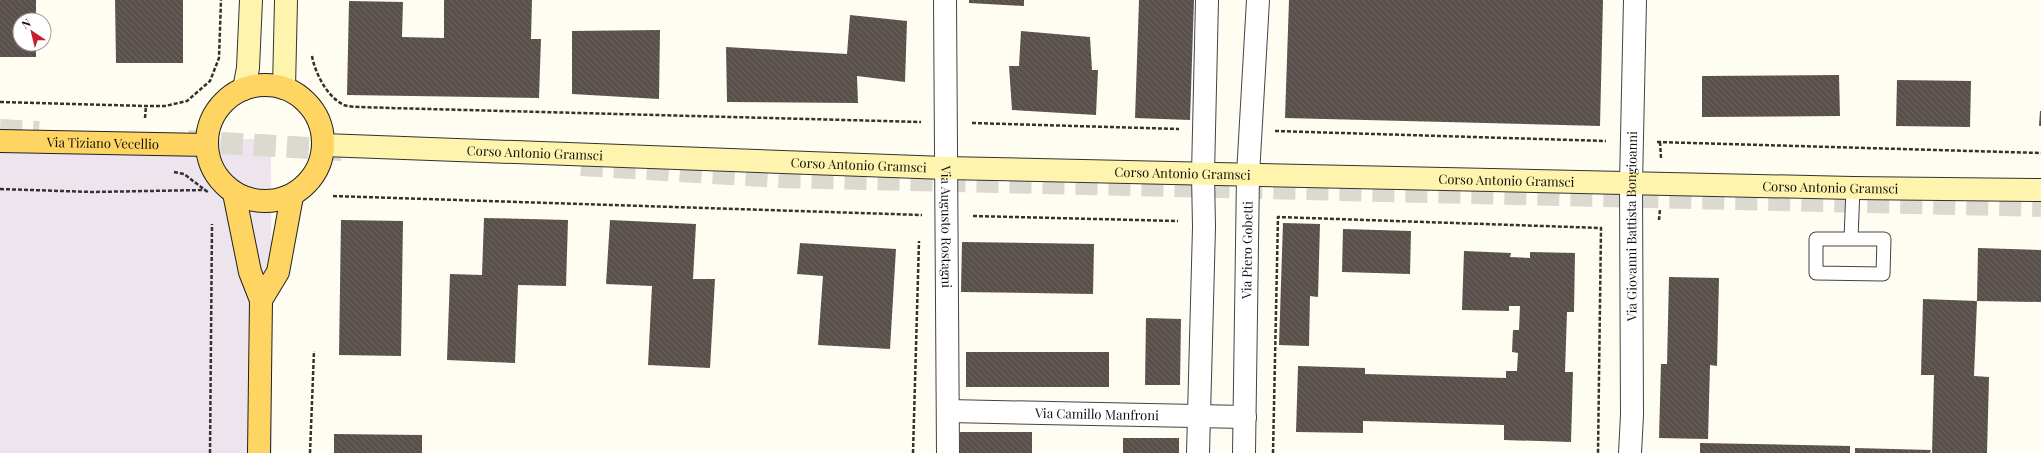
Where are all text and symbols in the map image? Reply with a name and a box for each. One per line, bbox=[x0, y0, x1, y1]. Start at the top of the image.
north arrow bbox=[12, 12, 52, 52]
text: N bbox=[18, 15, 34, 32]
street label: Via Giovanni Battista Bongioanni bbox=[1622, 131, 1640, 322]
street label: Via Tiziano Vecellio bbox=[46, 133, 159, 152]
street label: Corso Antonio Gramsci bbox=[467, 141, 603, 163]
street label: Corso Antonio Gramsci bbox=[790, 153, 927, 175]
street label: Corso Antonio Gramsci bbox=[1114, 163, 1251, 183]
street label: Via Augusto Rostagni bbox=[938, 165, 956, 288]
street label: Corso Antonio Gramsci bbox=[1438, 170, 1575, 190]
street label: Corso Antonio Gramsci bbox=[1762, 177, 1899, 196]
street label: Via Piero Gobetti bbox=[1237, 201, 1256, 300]
street label: Via Camillo Manfroni bbox=[1034, 404, 1159, 423]

